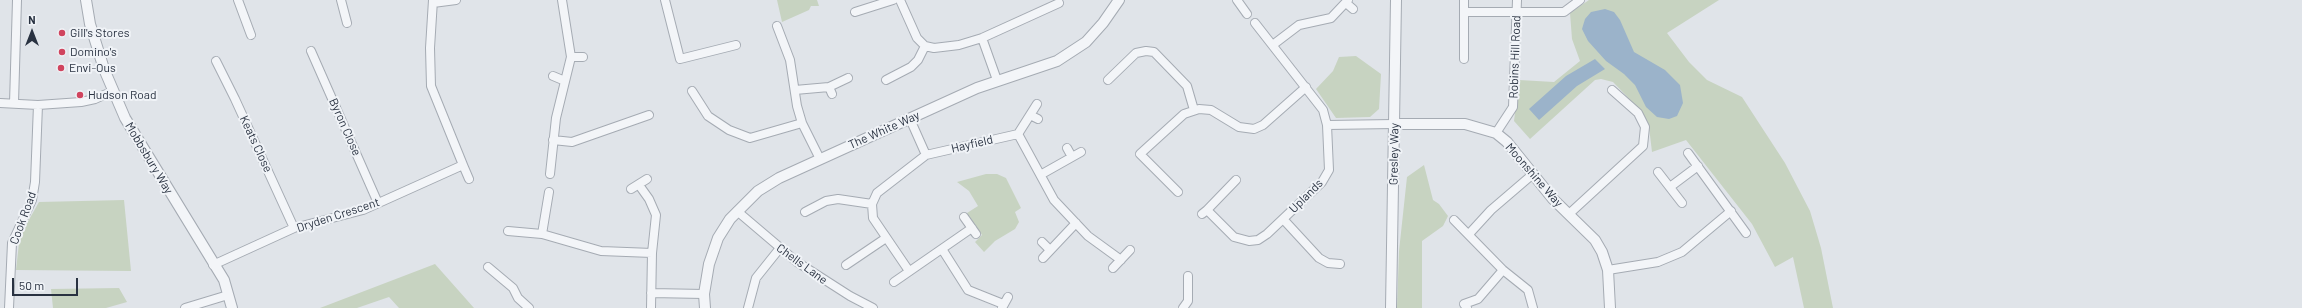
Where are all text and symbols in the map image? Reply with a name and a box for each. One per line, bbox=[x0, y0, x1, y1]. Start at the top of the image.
north arrow bbox=[12, 12, 52, 52]
text: N bbox=[28, 13, 36, 26]
street label: Robins Hill Road bbox=[1506, 15, 1524, 99]
place label: Gill's Stores bbox=[70, 26, 129, 40]
marker: Gill's Stores bbox=[57, 28, 67, 38]
place label: Domino's bbox=[70, 45, 117, 59]
marker: Domino's bbox=[57, 47, 67, 57]
place label: Envi-Ous bbox=[69, 61, 116, 75]
marker: Envi-Ous bbox=[56, 63, 66, 73]
place label: Hudson Road bbox=[88, 88, 157, 102]
marker: Hudson Road bbox=[75, 90, 85, 100]
street label: Byron Close bbox=[326, 96, 364, 158]
street label: The White Way bbox=[846, 108, 922, 152]
street label: Keats Close bbox=[237, 113, 275, 175]
street label: Mobbsbury Way bbox=[122, 120, 176, 196]
street label: Gresley Way bbox=[1386, 123, 1402, 185]
street label: Hayfield bbox=[950, 132, 994, 156]
street label: Moonshine Way bbox=[1502, 140, 1566, 210]
street label: Uplands bbox=[1286, 176, 1326, 216]
street label: Cook Road bbox=[7, 190, 39, 246]
street label: Dryden Crescent bbox=[295, 195, 381, 235]
street label: Chells Lane bbox=[774, 241, 830, 287]
scale bar bbox=[14, 270, 80, 296]
text: 50 m bbox=[19, 278, 44, 292]

